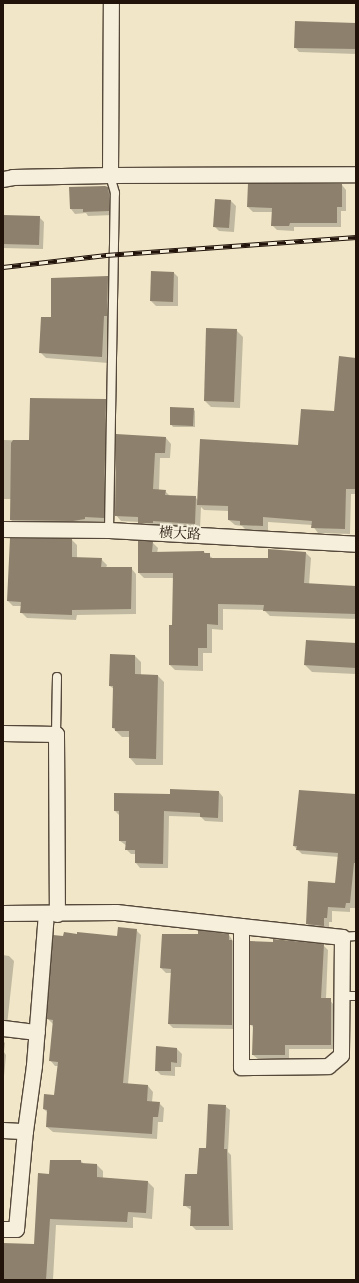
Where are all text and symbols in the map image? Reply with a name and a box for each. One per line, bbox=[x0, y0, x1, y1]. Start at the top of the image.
street label: 横大路 bbox=[159, 525, 201, 543]

